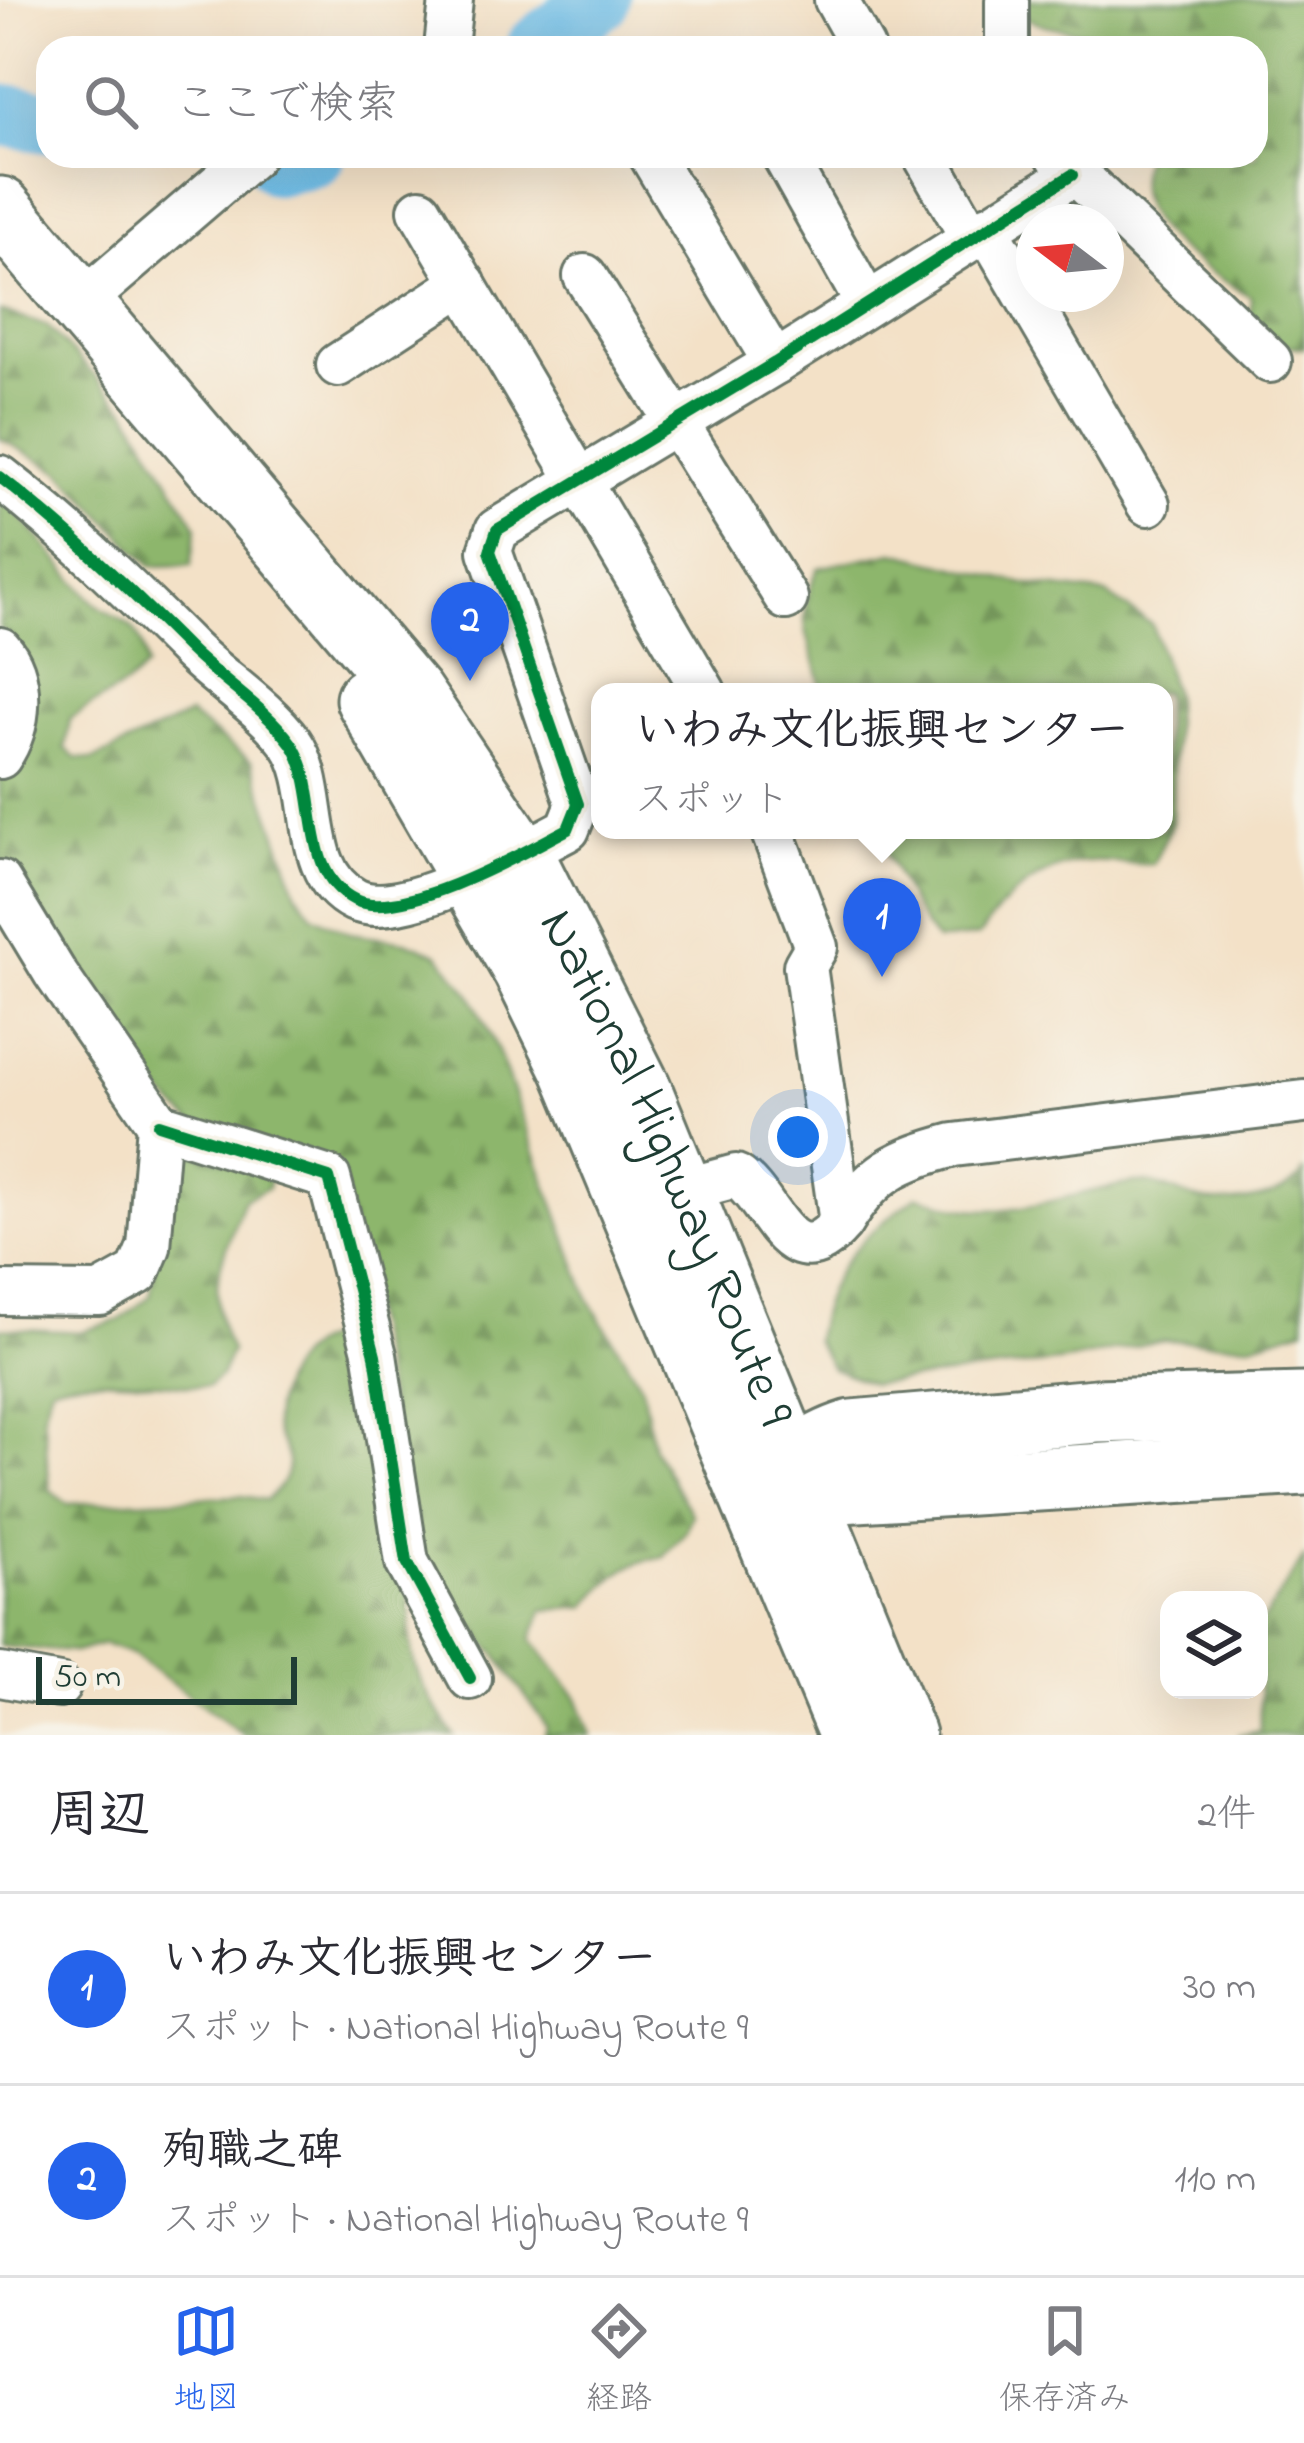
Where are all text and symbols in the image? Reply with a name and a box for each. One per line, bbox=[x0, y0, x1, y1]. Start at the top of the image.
search box bbox=[36, 36, 1268, 168]
icon: search bbox=[78, 69, 144, 135]
text: ここで検索 bbox=[174, 73, 399, 139]
north arrow bbox=[1016, 204, 1124, 312]
pin: 2 bbox=[431, 582, 509, 681]
popup bbox=[591, 683, 1173, 839]
text: いわみ文化振興センター bbox=[634, 700, 1130, 766]
text: スポット bbox=[634, 773, 791, 830]
pin: 1 bbox=[843, 878, 921, 977]
street label: National Highway Route 9 bbox=[516, 897, 812, 1439]
your location bbox=[768, 1107, 828, 1167]
map controls bbox=[1160, 1591, 1268, 1699]
button: layers bbox=[1160, 1591, 1268, 1699]
scale bar bbox=[36, 1651, 297, 1704]
text: 50 m bbox=[54, 1654, 121, 1702]
text: 周辺 bbox=[48, 1780, 150, 1855]
text: 2件 bbox=[1198, 1788, 1256, 1845]
text: いわみ文化振興センター bbox=[162, 1928, 657, 1994]
text: 1 bbox=[81, 1960, 93, 2017]
text: 30 m bbox=[1183, 1960, 1256, 2017]
text: スポット · National Highway Route 9 bbox=[162, 2001, 749, 2058]
text: 殉職之碑 bbox=[162, 2120, 342, 2186]
text: 2 bbox=[77, 2152, 97, 2209]
text: 110 m bbox=[1174, 2152, 1256, 2209]
text: スポット · National Highway Route 9 bbox=[162, 2193, 749, 2250]
tab: 地図 bbox=[173, 2298, 239, 2424]
tab: 経路 bbox=[586, 2298, 652, 2424]
tab: 保存済み bbox=[999, 2298, 1131, 2424]

